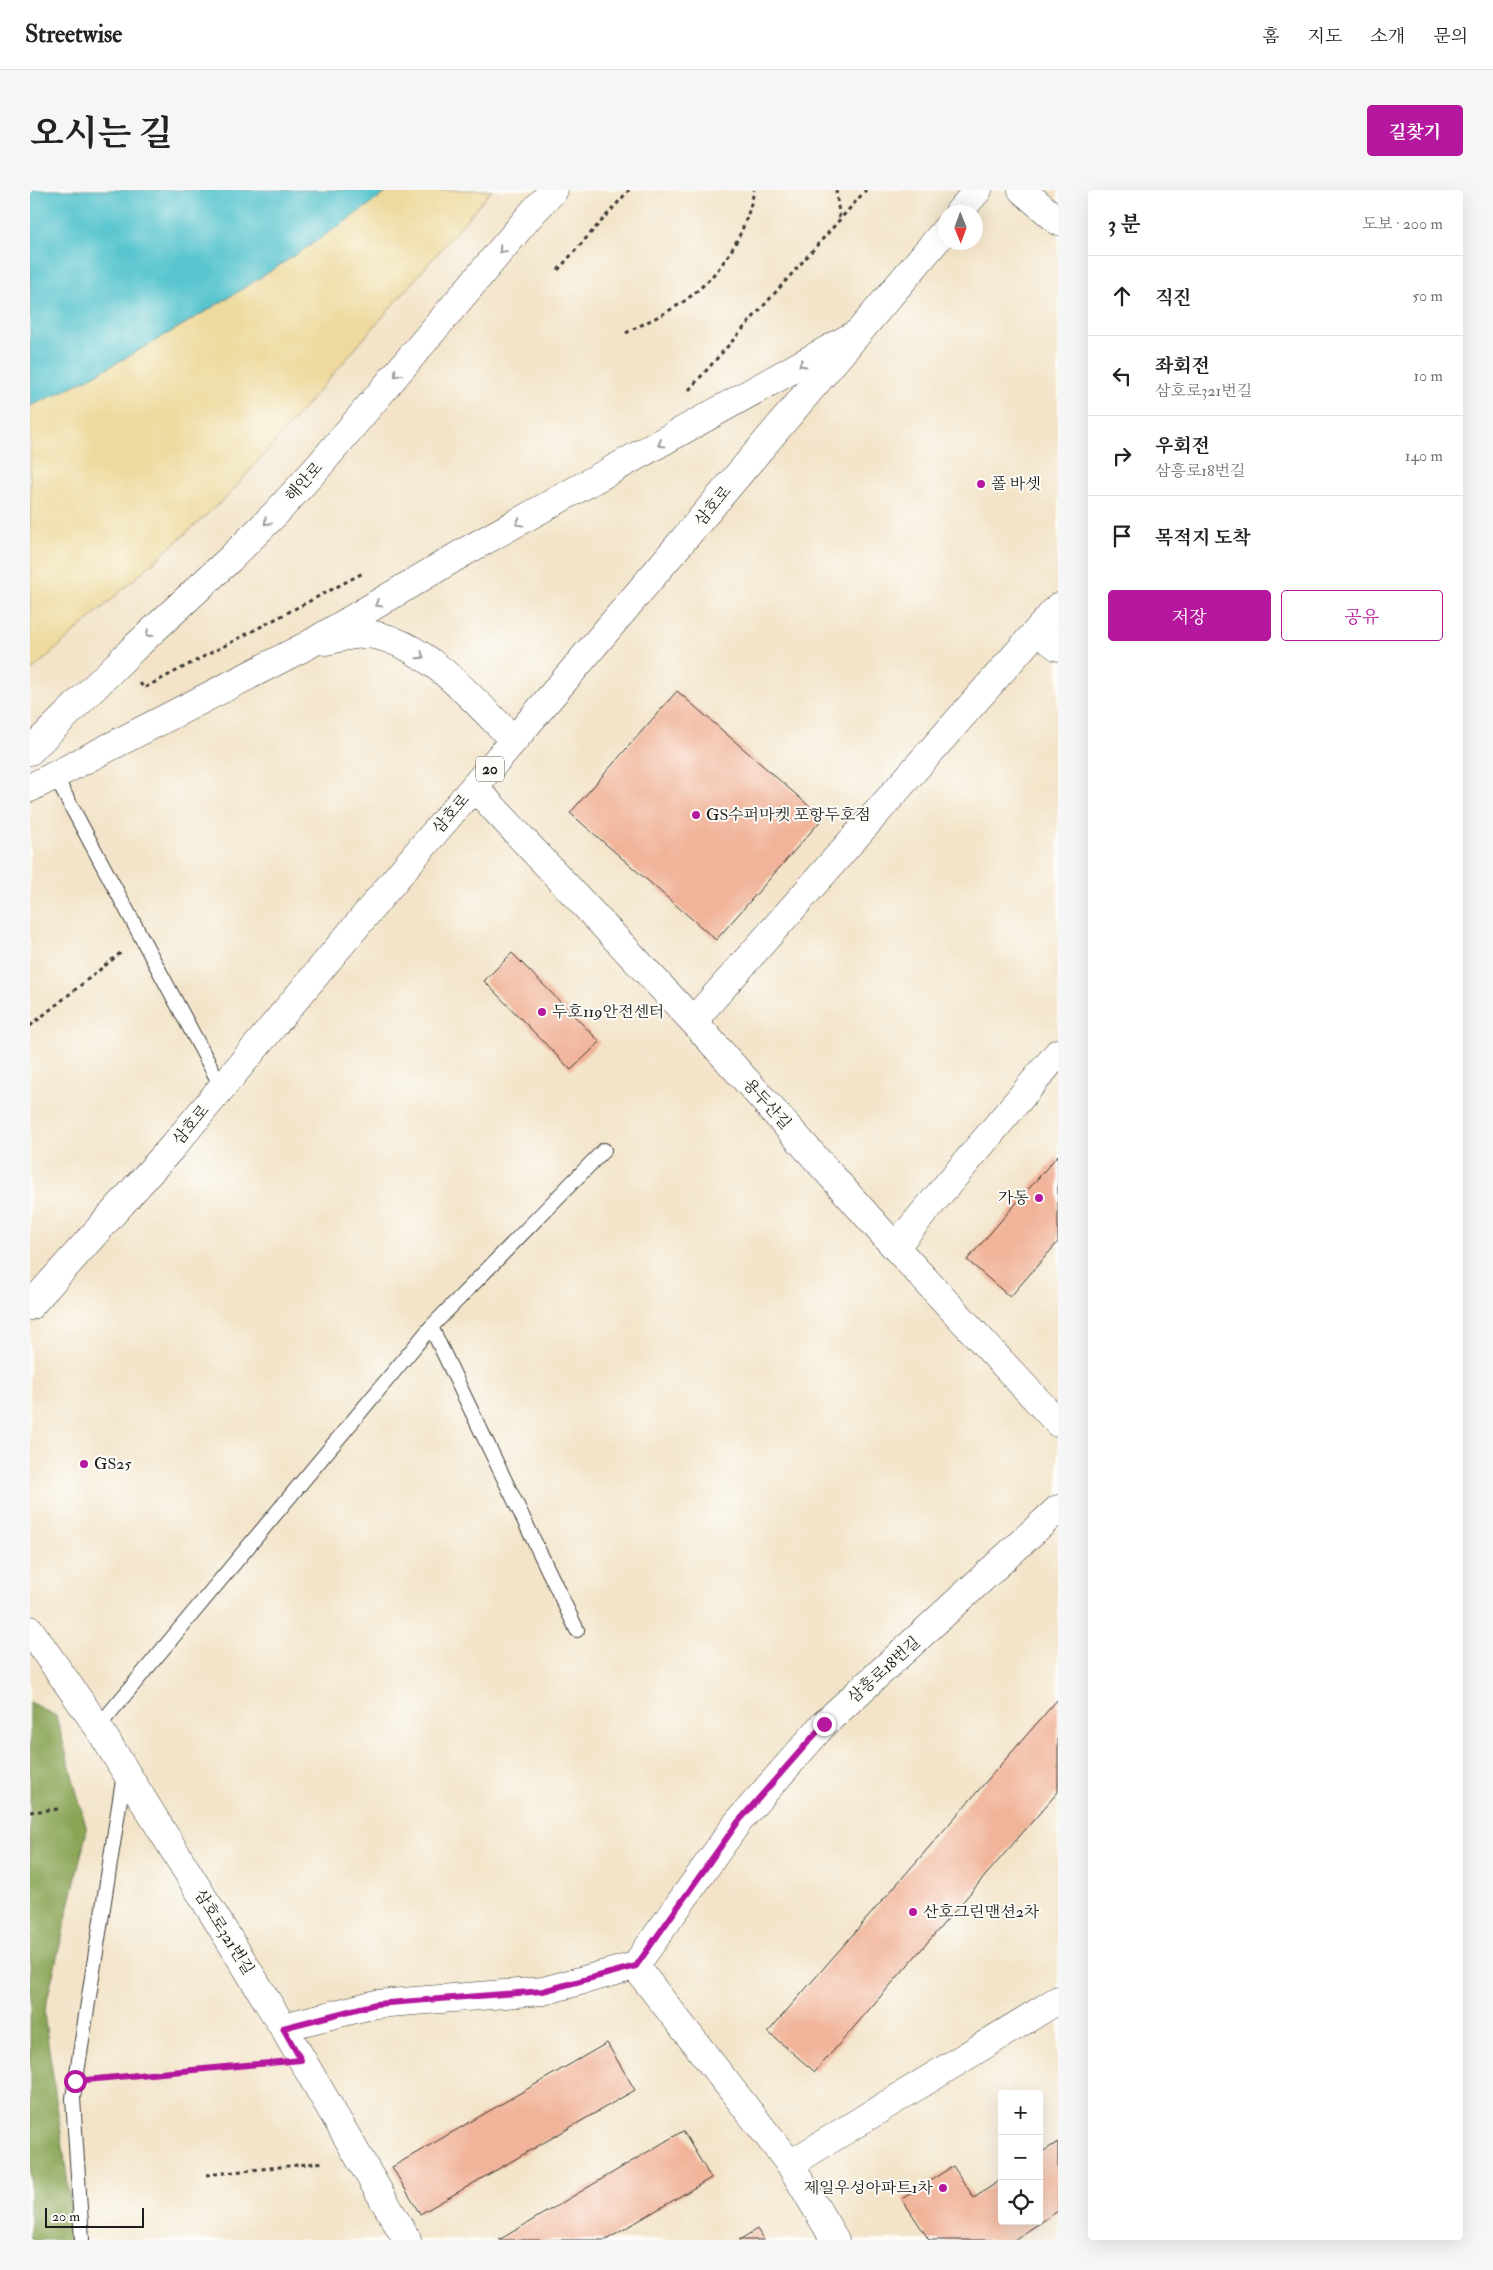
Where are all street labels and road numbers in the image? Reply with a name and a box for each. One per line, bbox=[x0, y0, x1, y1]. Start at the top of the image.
street label: 해안로 bbox=[281, 458, 327, 506]
street label: 삼호로 bbox=[690, 481, 736, 530]
road number: 20 bbox=[476, 756, 504, 782]
street label: 삼호로 bbox=[428, 790, 474, 838]
street label: 용두산길 bbox=[739, 1074, 795, 1134]
street label: 삼호로 bbox=[168, 1100, 214, 1149]
street label: 삼흥로18번길 bbox=[844, 1632, 924, 1708]
street label: 삼호로321번길 bbox=[190, 1885, 258, 1979]

